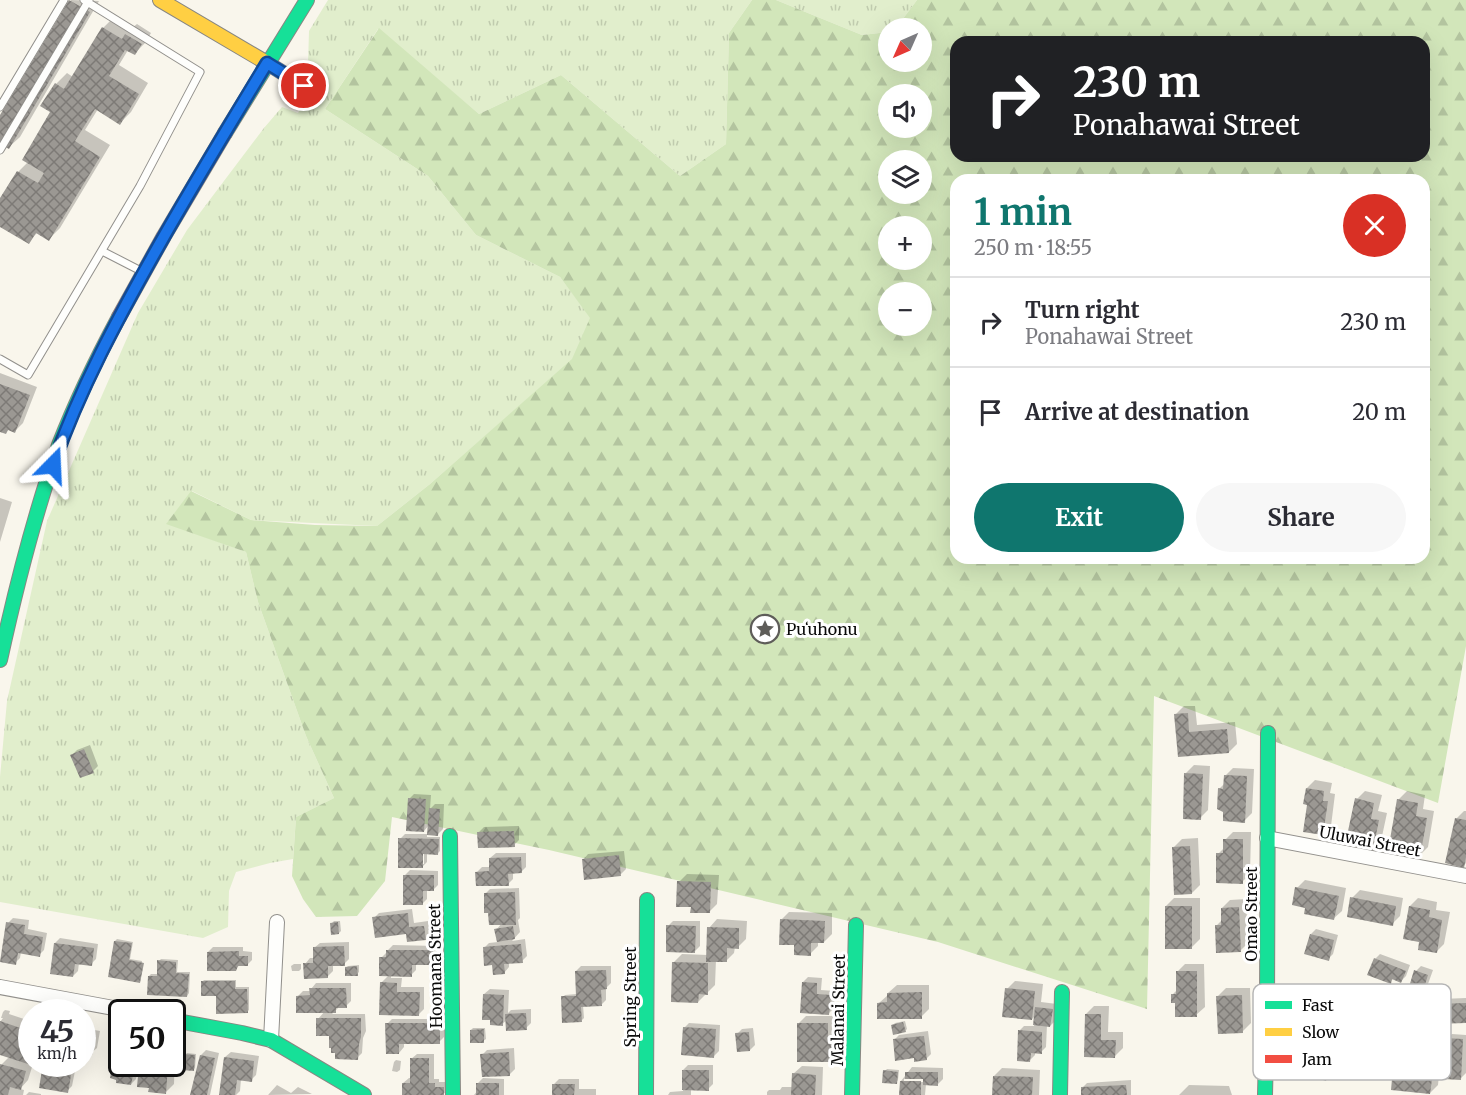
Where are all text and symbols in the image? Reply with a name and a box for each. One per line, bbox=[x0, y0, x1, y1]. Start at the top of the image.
north arrow bbox=[878, 18, 932, 72]
map controls bbox=[878, 18, 932, 336]
text: 230 m bbox=[1073, 56, 1200, 108]
pin bbox=[278, 60, 329, 111]
icon: right bbox=[974, 60, 1052, 138]
icon: arrive bbox=[287, 69, 320, 102]
button: sound bbox=[878, 84, 932, 138]
text: Ponahawai Street bbox=[1073, 108, 1300, 142]
button: layers bbox=[878, 150, 932, 204]
text: 1 min bbox=[974, 190, 1072, 235]
button: close bbox=[1343, 194, 1406, 257]
button: + bbox=[878, 216, 932, 270]
text: 250 m · 18:55 bbox=[974, 235, 1092, 260]
button: − bbox=[878, 282, 932, 336]
text: Turn right bbox=[1025, 296, 1139, 324]
icon: right bbox=[974, 306, 1007, 339]
text: 230 m bbox=[1340, 308, 1406, 336]
text: Ponahawai Street bbox=[1025, 324, 1193, 349]
icon: arrive bbox=[974, 396, 1007, 429]
text: Arrive at destination bbox=[1025, 398, 1249, 426]
text: 20 m bbox=[1352, 398, 1406, 426]
position arrow bbox=[21, 433, 85, 497]
button: Exit bbox=[974, 483, 1184, 552]
button: Share bbox=[1196, 483, 1406, 552]
place icon: Puʻuhonu bbox=[749, 613, 781, 645]
place label: Puʻuhonu bbox=[786, 619, 858, 639]
street label: Uluwai Street bbox=[1317, 821, 1423, 861]
street label: Omao Street bbox=[1241, 866, 1261, 962]
street label: Hoomana Street bbox=[424, 903, 446, 1029]
street label: Spring Street bbox=[620, 946, 640, 1048]
street label: Malanai Street bbox=[827, 953, 849, 1066]
legend bbox=[1253, 984, 1451, 1080]
text: Fast bbox=[1302, 995, 1335, 1015]
speed limit sign: 50 bbox=[108, 999, 186, 1077]
text: 45 bbox=[40, 1012, 74, 1050]
text: Slow bbox=[1302, 1022, 1340, 1042]
text: km/h bbox=[37, 1044, 77, 1063]
text: Jam bbox=[1301, 1049, 1332, 1069]

